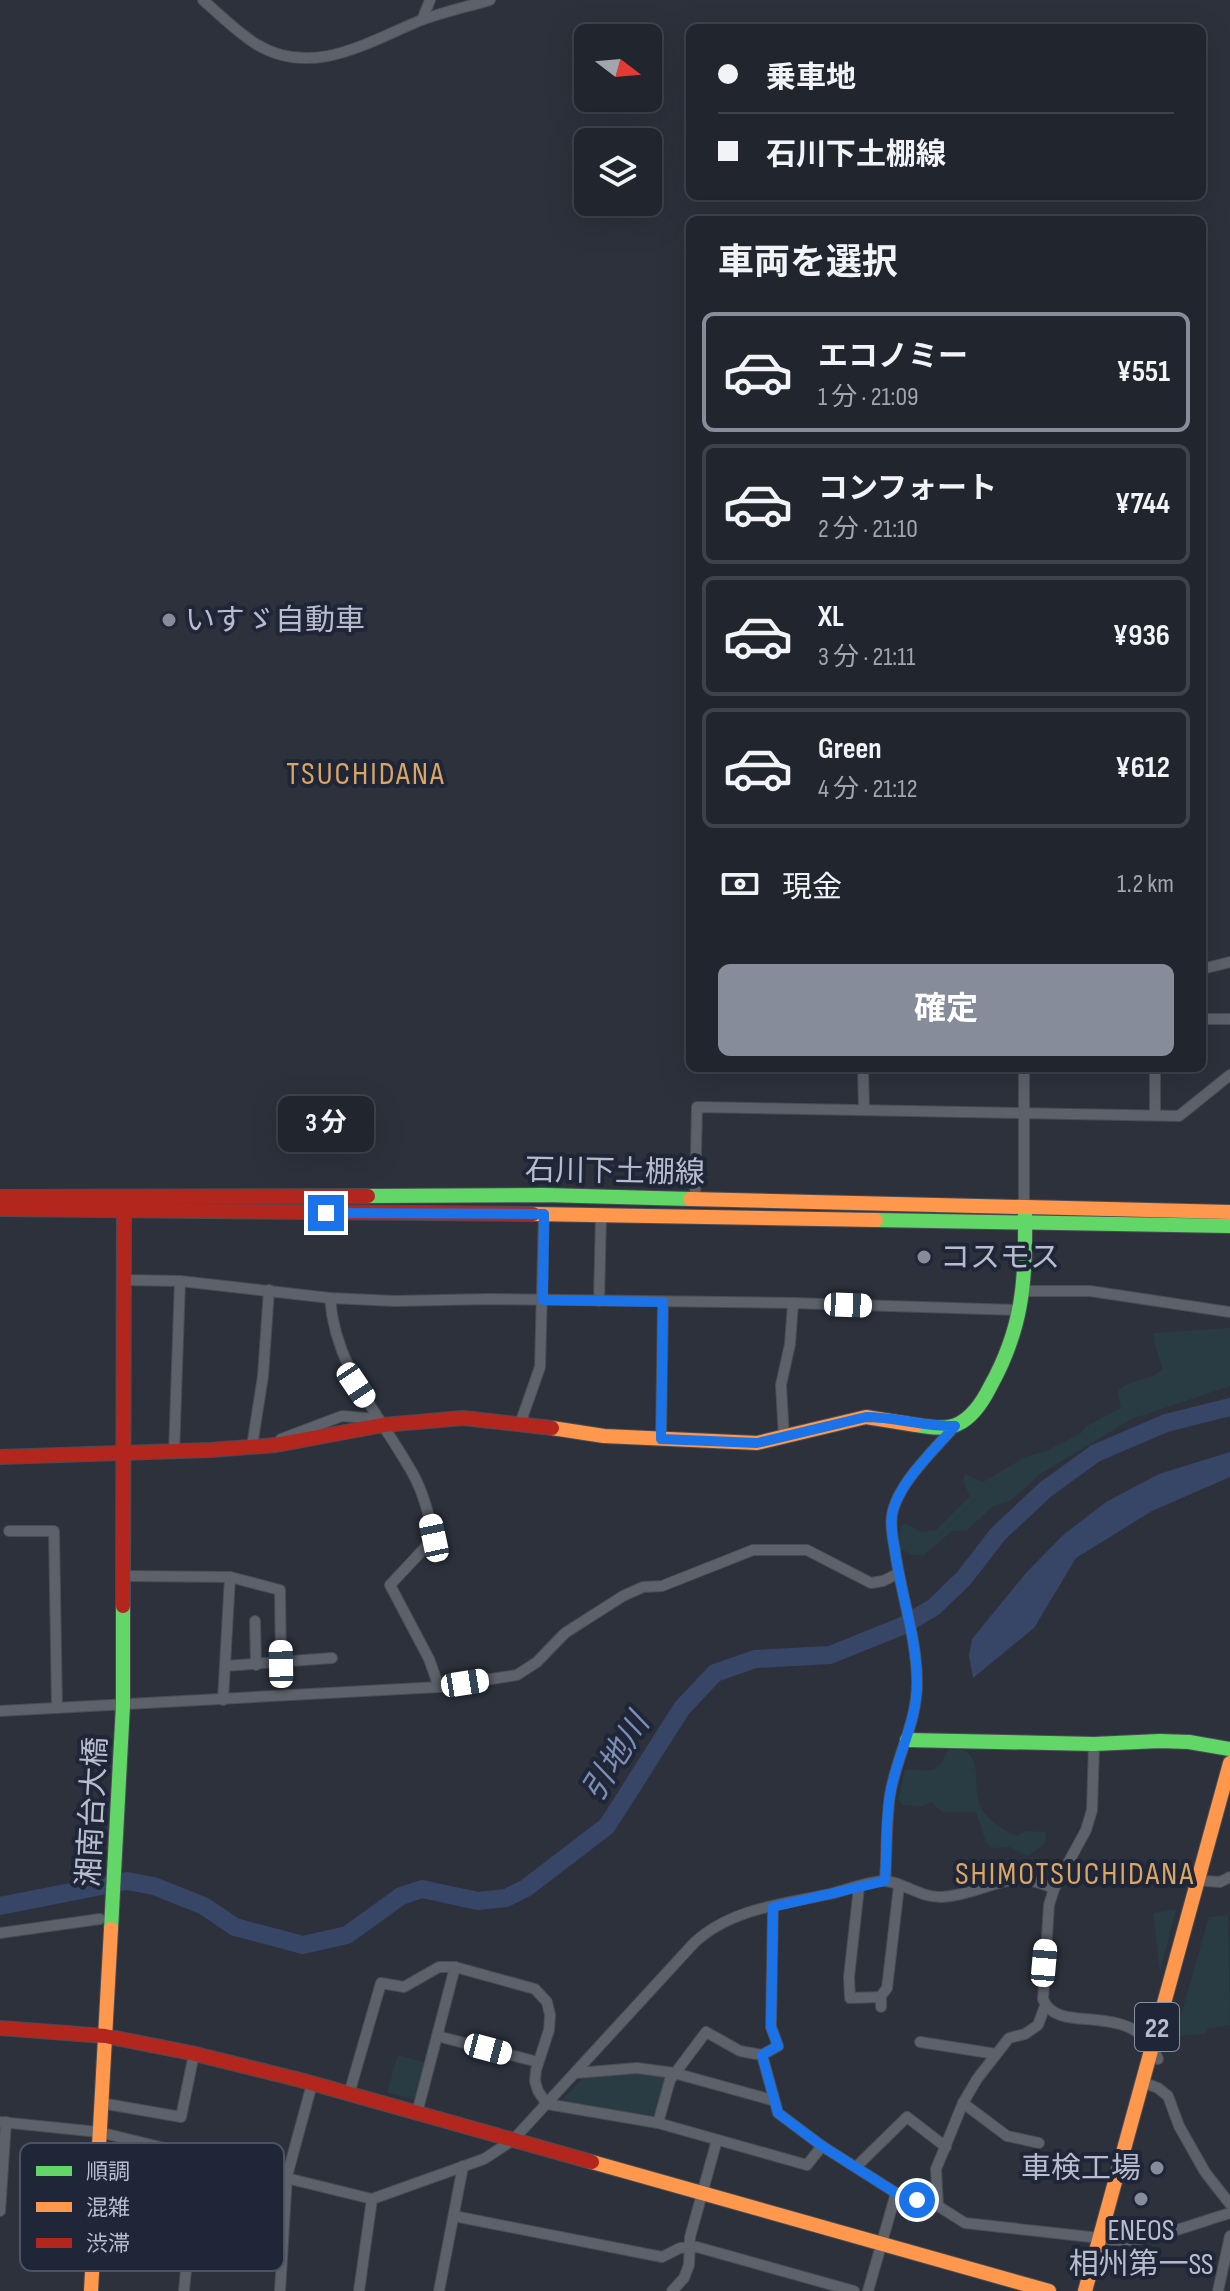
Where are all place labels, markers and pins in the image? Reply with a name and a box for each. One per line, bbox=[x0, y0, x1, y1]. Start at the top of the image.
place label: いすゞ自動車 bbox=[185, 603, 365, 639]
marker: いすゞ自動車 bbox=[160, 611, 178, 629]
place label: コスモス bbox=[940, 1240, 1060, 1276]
marker: コスモス bbox=[915, 1248, 933, 1266]
place label: 車検工場 bbox=[1021, 2151, 1141, 2187]
marker: 車検工場 bbox=[1148, 2159, 1166, 2177]
marker: ENEOS 相州第一SS bbox=[1132, 2190, 1150, 2208]
place label: ENEOS 相州第一SS bbox=[1068, 2213, 1214, 2283]

